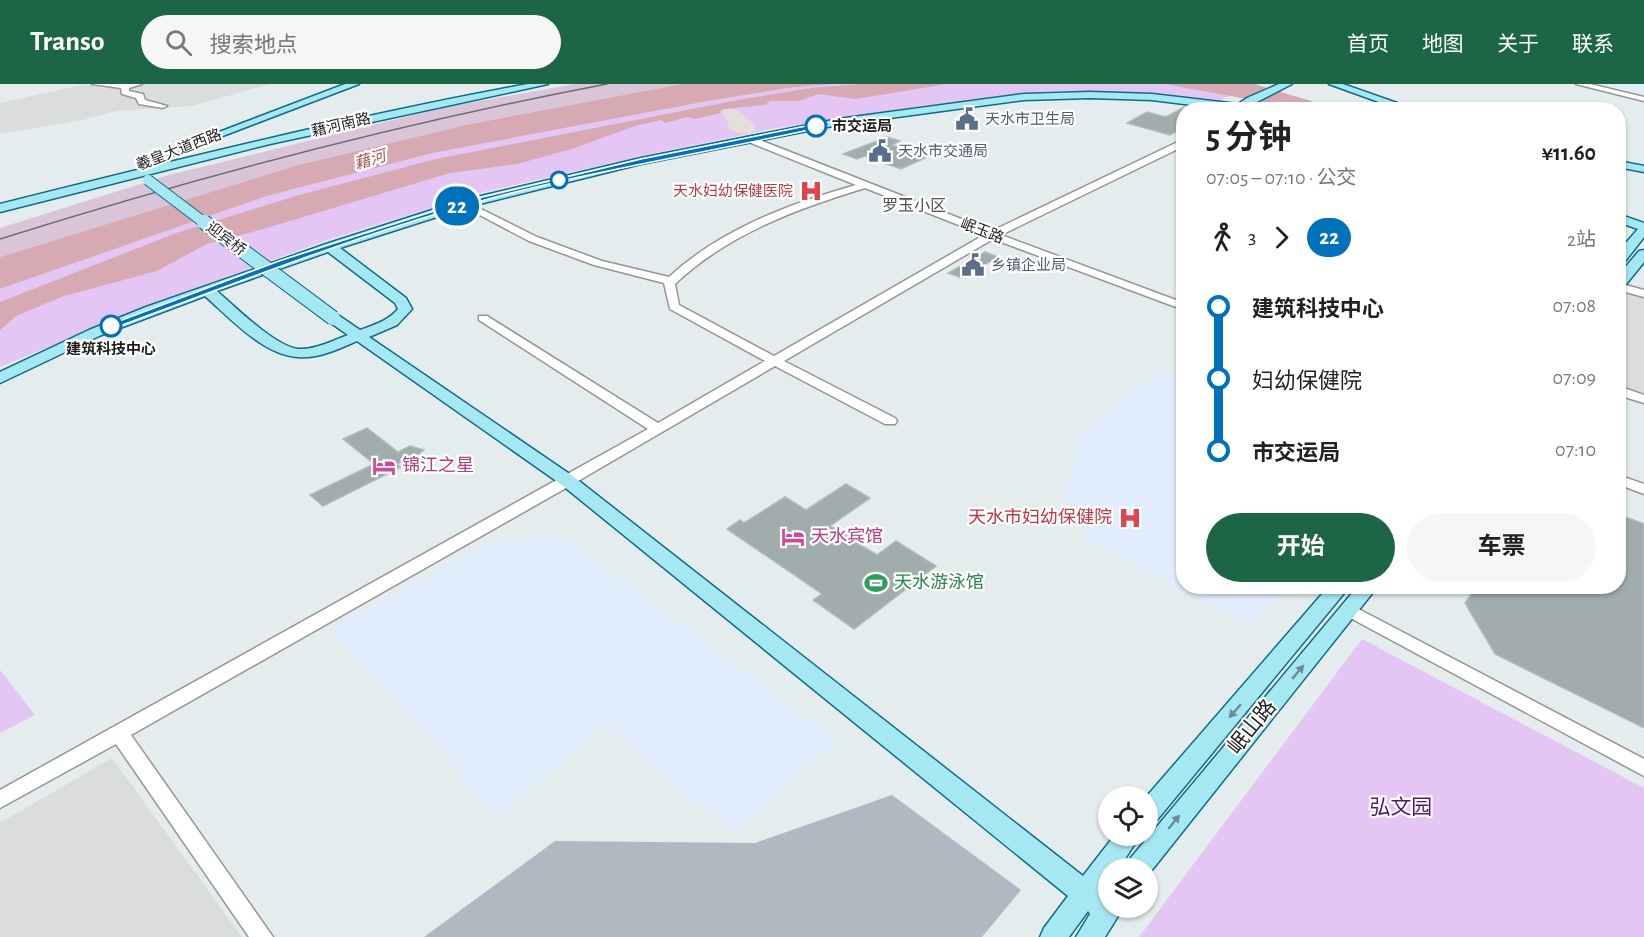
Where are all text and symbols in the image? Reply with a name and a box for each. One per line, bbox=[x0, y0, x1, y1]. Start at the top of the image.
search box bbox=[141, 15, 561, 69]
icon: search bbox=[162, 26, 195, 59]
text: Transo bbox=[30, 28, 105, 56]
text: 搜索地点 bbox=[210, 34, 298, 56]
text: 首页 bbox=[1347, 34, 1389, 55]
text: 地图 bbox=[1422, 34, 1464, 55]
text: 关于 bbox=[1497, 34, 1539, 55]
text: 联系 bbox=[1572, 34, 1614, 55]
public building icon: 天水市卫生局 bbox=[954, 106, 980, 132]
street label: 藉河南路 bbox=[310, 110, 372, 139]
place label: 天水市卫生局 bbox=[985, 111, 1075, 127]
marker: 市交运局 bbox=[805, 115, 827, 137]
place label: 市交运局 bbox=[832, 118, 892, 134]
text: 5 分钟 bbox=[1206, 122, 1291, 155]
street label: 羲皇大道西路 bbox=[134, 126, 224, 173]
public building icon: 天水市交通局 bbox=[867, 138, 893, 164]
text: ¥11.60 bbox=[1541, 142, 1596, 164]
place label: 天水市交通局 bbox=[898, 143, 988, 159]
water label: 藉河 bbox=[352, 146, 391, 172]
text: 07:05 – 07:10 · 公交 bbox=[1206, 168, 1357, 188]
unlabelled marker bbox=[550, 171, 568, 189]
hospital icon: 天水妇幼保健医院 bbox=[798, 178, 824, 204]
place label: 天水妇幼保健医院 bbox=[673, 182, 793, 199]
line badge: 22 bbox=[430, 186, 484, 226]
text: 22 bbox=[447, 196, 467, 217]
district label: 罗玉小区 bbox=[882, 198, 946, 214]
street label: 岷玉路 bbox=[958, 215, 1006, 246]
street label: 迎宾桥 bbox=[204, 219, 249, 259]
icon: walk bbox=[1206, 221, 1239, 254]
icon: forward bbox=[1265, 221, 1298, 254]
text: 3 bbox=[1248, 227, 1256, 247]
text: 22 bbox=[1319, 227, 1339, 248]
text: 2站 bbox=[1567, 230, 1596, 250]
public building icon: 乡镇企业局 bbox=[960, 252, 986, 278]
place label: 乡镇企业局 bbox=[991, 257, 1066, 273]
text: 07:08 bbox=[1552, 296, 1596, 316]
text: 建筑科技中心 bbox=[1252, 298, 1384, 320]
marker: 建筑科技中心 bbox=[100, 315, 122, 337]
place label: 建筑科技中心 bbox=[66, 341, 156, 357]
text: 07:09 bbox=[1553, 368, 1596, 388]
text: 妇幼保健院 bbox=[1252, 370, 1362, 392]
text: 07:10 bbox=[1555, 440, 1596, 460]
text: 市交运局 bbox=[1252, 442, 1340, 464]
hotel icon: 锦江之星 bbox=[371, 453, 397, 479]
place label: 锦江之星 bbox=[402, 455, 474, 475]
hospital icon: 天水市妇幼保健院 bbox=[1117, 505, 1143, 531]
place label: 天水市妇幼保健院 bbox=[968, 507, 1112, 527]
button: 开始 bbox=[1206, 513, 1395, 582]
button: 车票 bbox=[1407, 513, 1596, 582]
hotel icon: 天水宾馆 bbox=[780, 524, 806, 550]
place label: 天水宾馆 bbox=[811, 526, 883, 546]
sports icon: 天水游泳馆 bbox=[863, 570, 889, 596]
place label: 天水游泳馆 bbox=[894, 572, 984, 592]
one-way arrow bbox=[1291, 664, 1304, 680]
street label: 岷山路 bbox=[1223, 695, 1280, 758]
one-way arrow bbox=[1229, 703, 1242, 718]
map controls bbox=[1098, 786, 1158, 918]
button: locate bbox=[1098, 786, 1158, 846]
park label: 弘文园 bbox=[1370, 796, 1433, 818]
one-way arrow bbox=[1167, 814, 1180, 830]
button: layers bbox=[1098, 858, 1158, 918]

